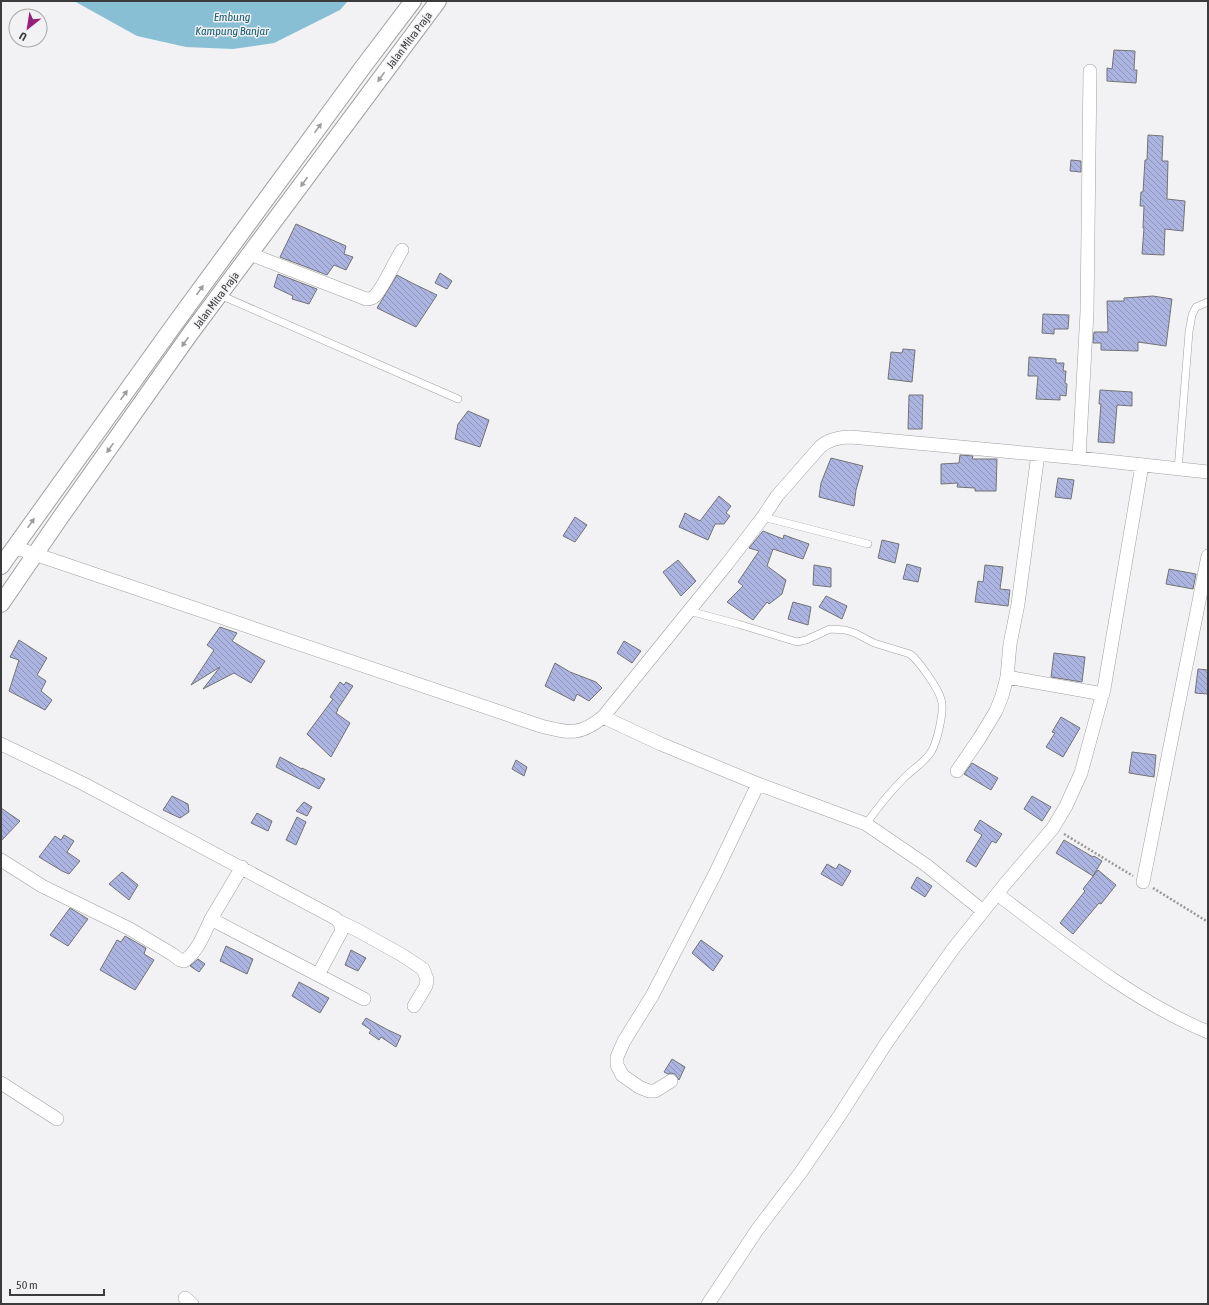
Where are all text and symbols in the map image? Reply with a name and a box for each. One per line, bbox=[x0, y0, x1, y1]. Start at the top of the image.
north arrow bbox=[8, 8, 48, 48]
street label: Jalan Mitra Praja bbox=[384, 9, 434, 71]
water label: Embung Kampung Banjar bbox=[195, 10, 269, 38]
text: U bbox=[17, 30, 29, 43]
one-way arrow bbox=[377, 71, 385, 82]
one-way arrow bbox=[314, 123, 323, 134]
one-way arrow bbox=[300, 176, 308, 187]
street label: Jalan Mitra Praja bbox=[191, 269, 241, 331]
one-way arrow bbox=[196, 284, 204, 295]
one-way arrow bbox=[181, 337, 189, 347]
one-way arrow bbox=[120, 389, 128, 400]
one-way arrow bbox=[105, 443, 114, 454]
one-way arrow bbox=[27, 518, 35, 528]
scale bar bbox=[10, 1271, 104, 1297]
text: 50 m bbox=[16, 1278, 38, 1292]

